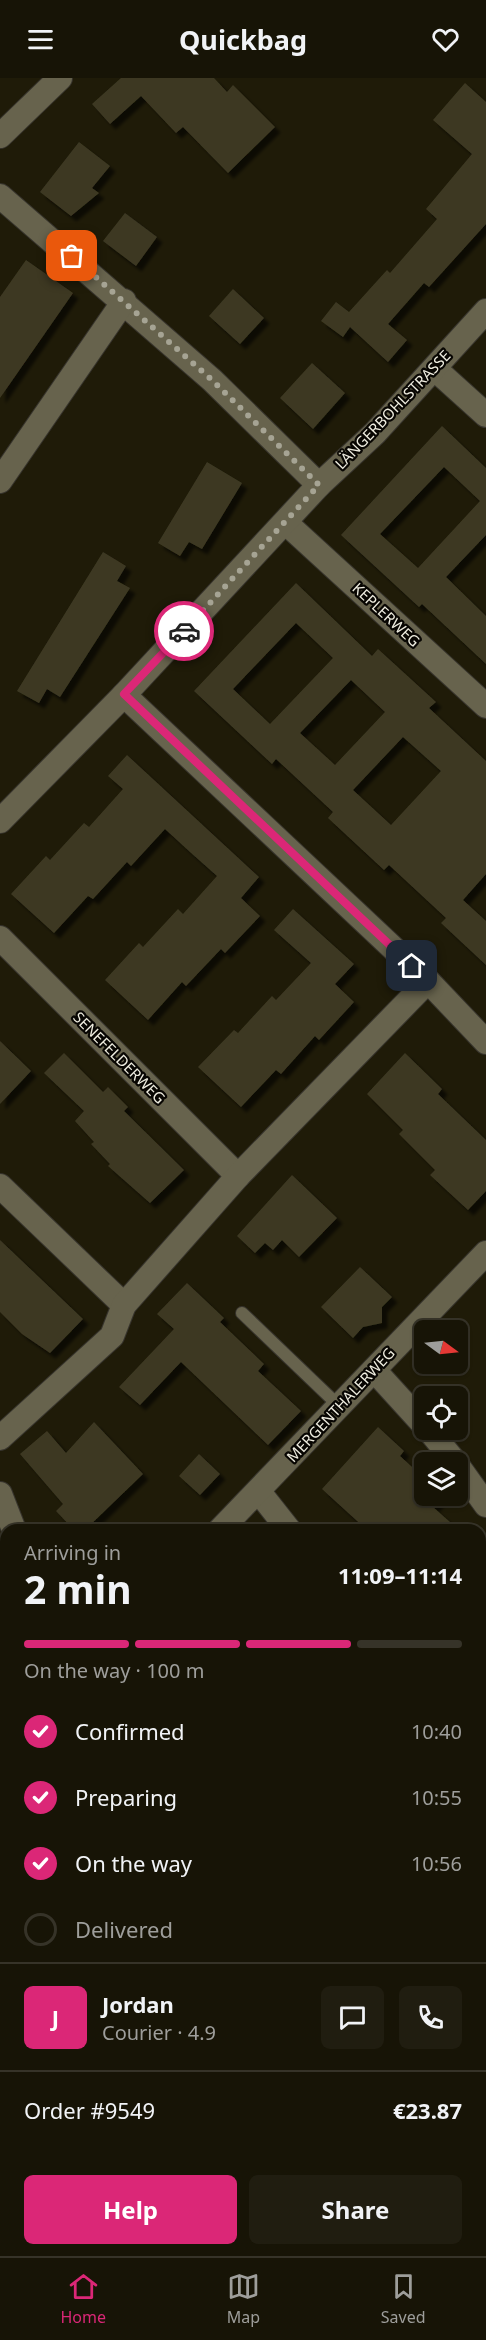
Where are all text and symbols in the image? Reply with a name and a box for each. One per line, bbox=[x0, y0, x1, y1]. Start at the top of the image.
text: Quickbag bbox=[179, 21, 307, 58]
icon: menu bbox=[24, 23, 57, 56]
icon: heart bbox=[429, 23, 462, 56]
pin bbox=[46, 230, 97, 281]
icon: bag bbox=[55, 239, 88, 272]
street label: LÄNGERBOHLSTRASSE bbox=[330, 345, 454, 473]
street label: KEPLERWEG bbox=[349, 578, 425, 651]
courier bbox=[154, 601, 214, 661]
icon: car bbox=[168, 615, 201, 648]
pin bbox=[386, 940, 437, 991]
icon: home bbox=[395, 949, 428, 982]
street label: SENEFELDERWEG bbox=[69, 1007, 170, 1108]
north arrow bbox=[414, 1320, 468, 1374]
map controls bbox=[414, 1320, 468, 1506]
street label: MERGENTHALERWEG bbox=[282, 1343, 399, 1466]
button: locate bbox=[414, 1386, 468, 1440]
button: layers bbox=[414, 1452, 468, 1506]
text: Arriving in bbox=[24, 1539, 121, 1566]
text: 11:09–11:14 bbox=[338, 1560, 462, 1590]
text: 2 min bbox=[24, 1562, 131, 1615]
text: On the way · 100 m bbox=[24, 1657, 204, 1684]
icon: check bbox=[24, 1715, 57, 1748]
text: Confirmed bbox=[75, 1716, 185, 1746]
text: 10:40 bbox=[411, 1718, 462, 1745]
icon: check bbox=[24, 1781, 57, 1814]
text: Preparing bbox=[75, 1782, 177, 1812]
text: 10:55 bbox=[411, 1784, 462, 1811]
icon: check bbox=[24, 1847, 57, 1880]
text: On the way bbox=[75, 1848, 192, 1878]
text: 10:56 bbox=[411, 1850, 462, 1877]
text: Delivered bbox=[75, 1914, 173, 1944]
button: chat bbox=[321, 1986, 384, 2049]
button: phone bbox=[399, 1986, 462, 2049]
text: Jordan bbox=[102, 1989, 174, 2019]
text: J bbox=[52, 2002, 59, 2032]
text: Courier · 4.9 bbox=[102, 2019, 216, 2046]
text: Order #9549 bbox=[24, 2095, 155, 2125]
text: €23.87 bbox=[393, 2095, 462, 2125]
button: Help bbox=[24, 2175, 237, 2244]
button: Share bbox=[249, 2175, 462, 2244]
tab: Home bbox=[60, 2270, 106, 2328]
tab: Map bbox=[227, 2270, 260, 2328]
tab: Saved bbox=[381, 2270, 426, 2328]

